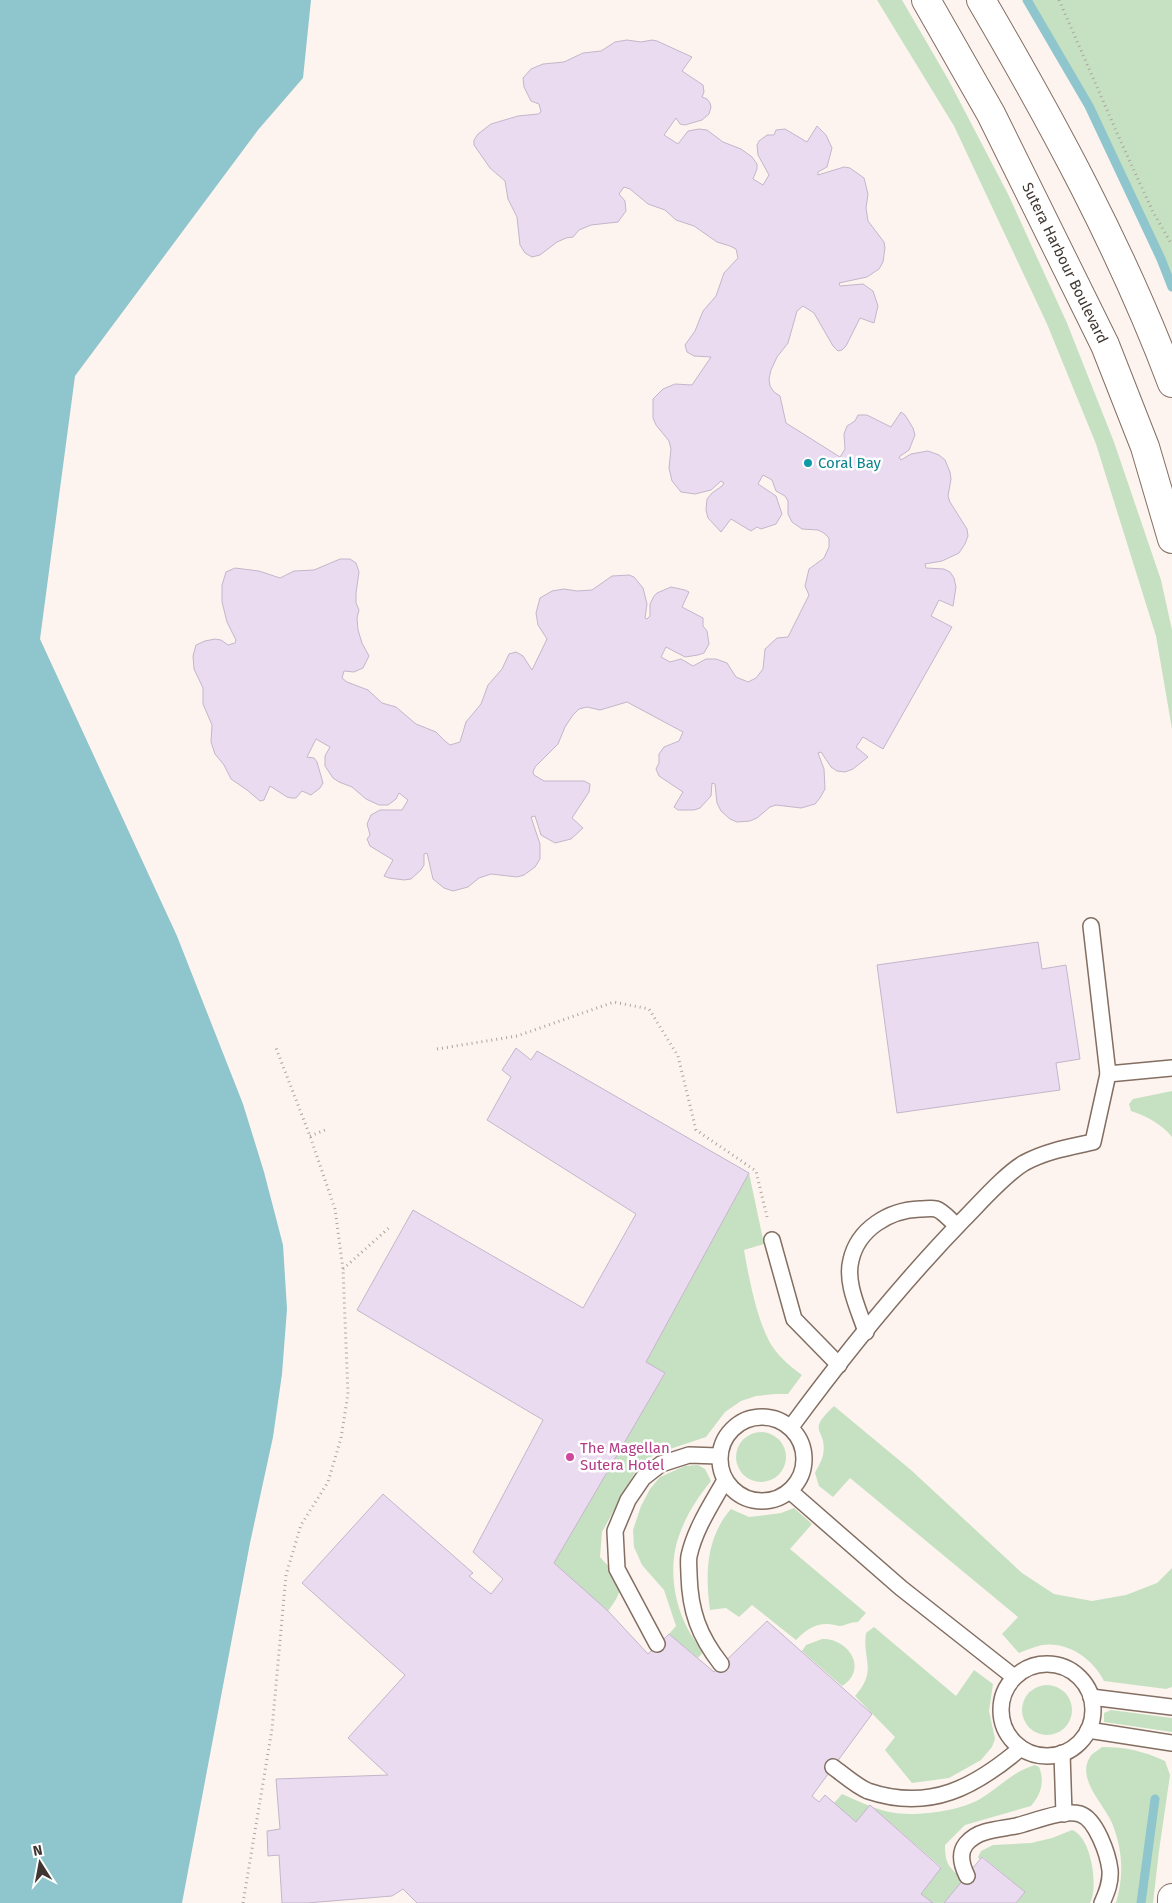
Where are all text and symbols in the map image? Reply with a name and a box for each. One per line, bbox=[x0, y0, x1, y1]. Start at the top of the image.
street label: Sutera Harbour Boulevard bbox=[1018, 180, 1112, 346]
place label: Coral Bay bbox=[818, 454, 882, 472]
marker: Coral Bay bbox=[802, 457, 814, 469]
place label: The Magellan Sutera Hotel bbox=[580, 1439, 670, 1474]
marker: The Magellan Sutera Hotel bbox=[564, 1451, 576, 1463]
north arrow bbox=[15, 1838, 65, 1888]
text: N bbox=[31, 1841, 44, 1860]

